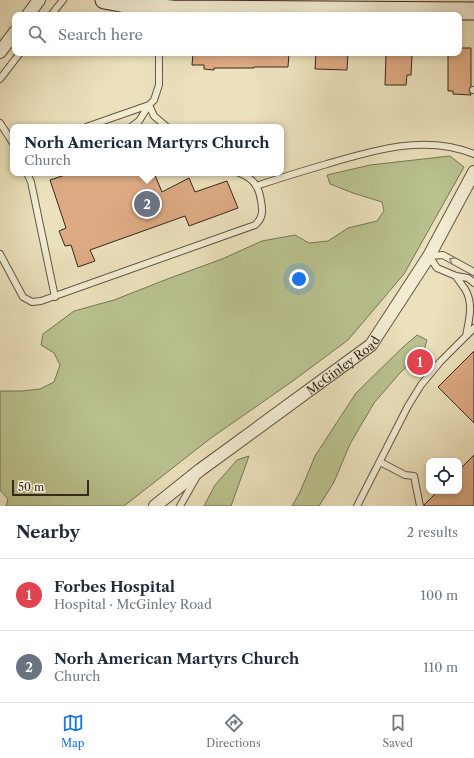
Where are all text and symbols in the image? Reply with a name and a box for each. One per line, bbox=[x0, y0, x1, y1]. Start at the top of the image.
search box bbox=[12, 12, 462, 56]
icon: search bbox=[26, 23, 48, 45]
text: Search here bbox=[58, 25, 143, 44]
popup bbox=[10, 124, 284, 176]
text: Norh American Martyrs Church bbox=[24, 133, 270, 152]
text: Church bbox=[24, 152, 71, 168]
pin: 2 bbox=[134, 189, 160, 219]
one-way arrow bbox=[449, 257, 456, 264]
your location bbox=[289, 269, 309, 289]
street label: McGinley Road bbox=[303, 332, 383, 397]
pin: 1 bbox=[407, 347, 433, 377]
map controls bbox=[426, 458, 462, 494]
button: locate bbox=[426, 458, 462, 494]
scale bar bbox=[12, 478, 89, 497]
text: 50 m bbox=[18, 480, 44, 494]
text: Nearby bbox=[16, 522, 80, 542]
text: 2 results bbox=[407, 524, 458, 540]
text: Forbes Hospital bbox=[54, 577, 175, 596]
text: 1 bbox=[26, 587, 32, 603]
text: 100 m bbox=[420, 587, 458, 603]
text: Hospital · McGinley Road bbox=[54, 596, 212, 612]
text: Norh American Martyrs Church bbox=[54, 649, 299, 668]
text: 2 bbox=[25, 659, 33, 675]
text: 110 m bbox=[423, 659, 458, 675]
text: Church bbox=[54, 668, 100, 684]
tab: Map bbox=[61, 712, 85, 750]
tab: Directions bbox=[206, 712, 261, 750]
tab: Saved bbox=[383, 712, 413, 750]

